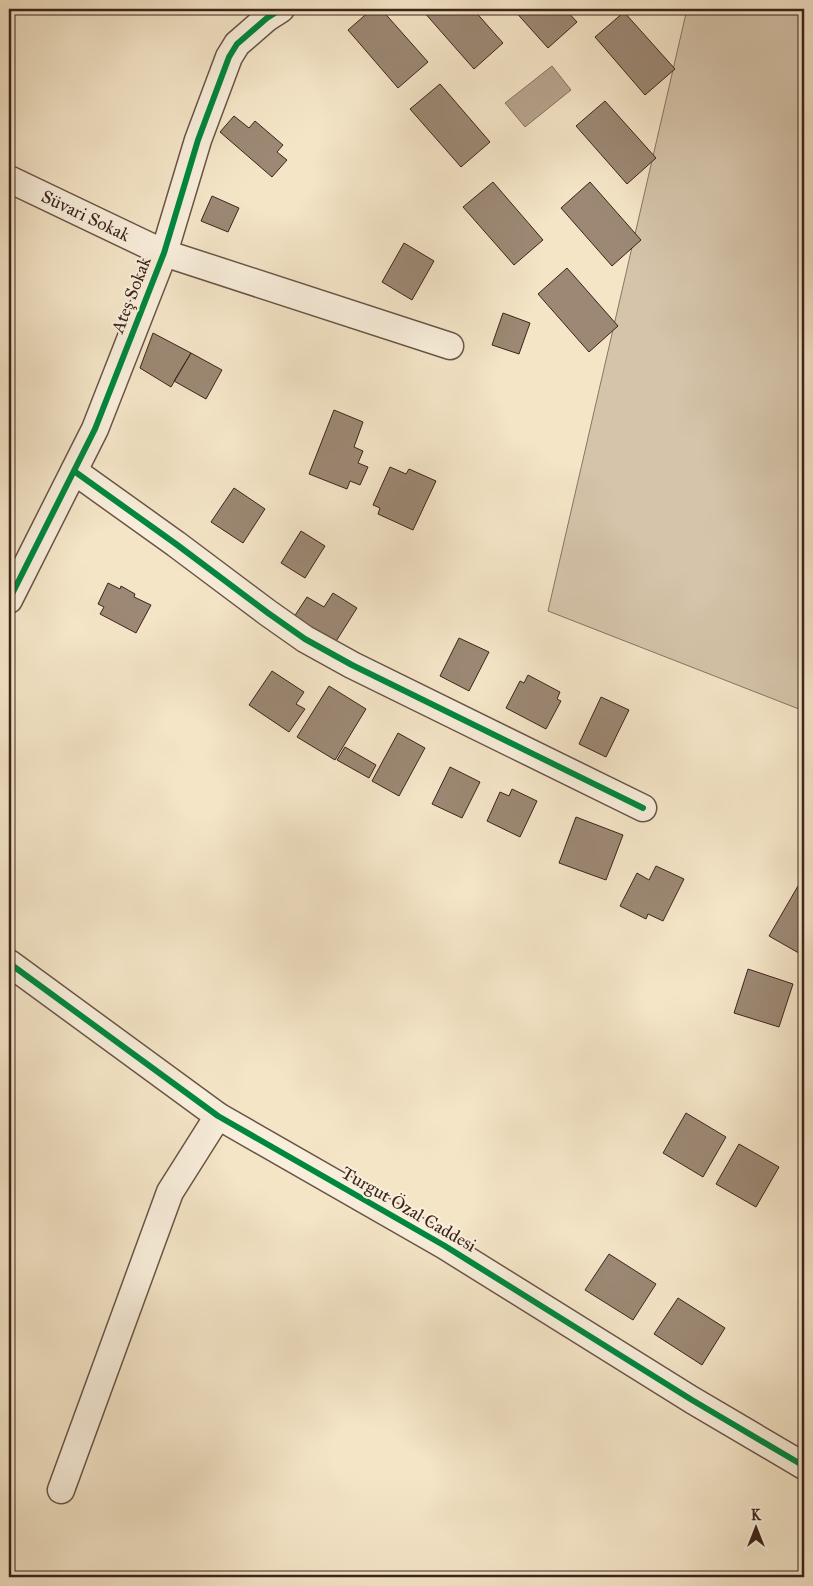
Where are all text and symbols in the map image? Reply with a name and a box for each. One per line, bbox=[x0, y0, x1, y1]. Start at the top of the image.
street label: Süvari Sokak bbox=[38, 185, 134, 246]
street label: Ateş Sokak bbox=[106, 253, 156, 337]
street label: Turgut Özal Caddesi bbox=[337, 1161, 481, 1257]
north arrow bbox=[730, 1504, 780, 1554]
text: K bbox=[751, 1507, 762, 1524]

